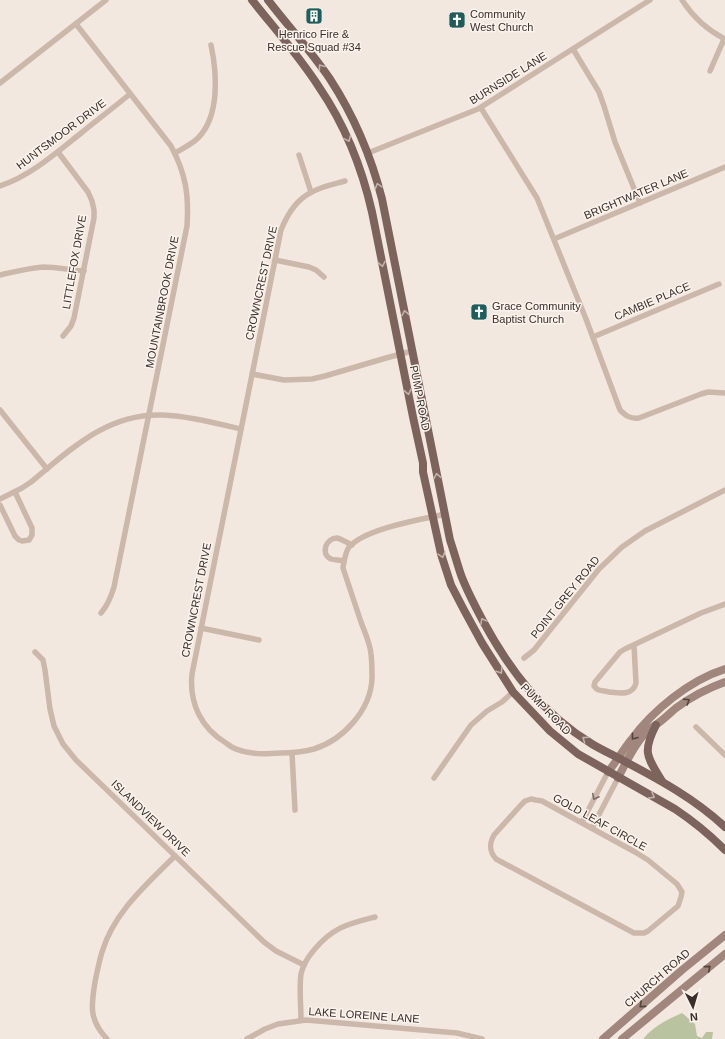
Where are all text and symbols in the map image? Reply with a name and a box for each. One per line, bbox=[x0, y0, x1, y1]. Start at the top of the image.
building icon: Henrico Fire & Rescue Squad #34 bbox=[304, 6, 324, 26]
place label: Community West Church bbox=[470, 8, 533, 33]
church icon: Community West Church bbox=[447, 10, 467, 30]
place label: Henrico Fire & Rescue Squad #34 bbox=[267, 28, 361, 53]
street label: BURNSIDE LANE bbox=[467, 49, 549, 107]
one-way arrow bbox=[319, 64, 326, 71]
street label: HUNTSMOOR DRIVE bbox=[14, 96, 108, 172]
one-way arrow bbox=[343, 134, 351, 142]
street label: BRIGHTWATER LANE bbox=[582, 167, 690, 221]
one-way arrow bbox=[374, 183, 383, 190]
street label: LITTLEFOX DRIVE bbox=[60, 214, 88, 310]
street label: CROWNCREST DRIVE bbox=[243, 225, 279, 341]
street label: MOUNTAINBROOK DRIVE bbox=[143, 235, 181, 369]
one-way arrow bbox=[378, 260, 386, 267]
street label: CAMBIE PLACE bbox=[612, 280, 692, 322]
place label: Grace Community Baptist Church bbox=[492, 300, 581, 325]
church icon: Grace Community Baptist Church bbox=[469, 302, 489, 322]
one-way arrow bbox=[401, 310, 409, 316]
street label: PUMP ROAD bbox=[408, 364, 432, 432]
one-way arrow bbox=[403, 389, 412, 396]
one-way arrow bbox=[434, 473, 442, 479]
street label: CROWNCREST DRIVE bbox=[179, 542, 213, 658]
one-way arrow bbox=[437, 551, 446, 558]
street label: POINT GREY ROAD bbox=[528, 553, 602, 641]
one-way arrow bbox=[480, 617, 487, 625]
one-way arrow bbox=[495, 667, 503, 674]
street label: PUMP ROAD bbox=[519, 681, 573, 737]
one-way arrow bbox=[683, 698, 690, 706]
one-way arrow bbox=[631, 732, 638, 739]
one-way arrow bbox=[582, 736, 589, 744]
street label: ISLANDVIEW DRIVE bbox=[109, 777, 193, 859]
street label: GOLD LEAF CIRCLE bbox=[551, 791, 649, 853]
one-way arrow bbox=[648, 792, 656, 799]
one-way arrow bbox=[592, 793, 600, 800]
street label: CHURCH ROAD bbox=[622, 946, 692, 1010]
one-way arrow bbox=[704, 966, 711, 973]
north arrow bbox=[673, 987, 713, 1027]
one-way arrow bbox=[639, 1001, 647, 1008]
street label: LAKE LOREINE LANE bbox=[308, 1005, 420, 1025]
text: N bbox=[689, 1011, 698, 1023]

